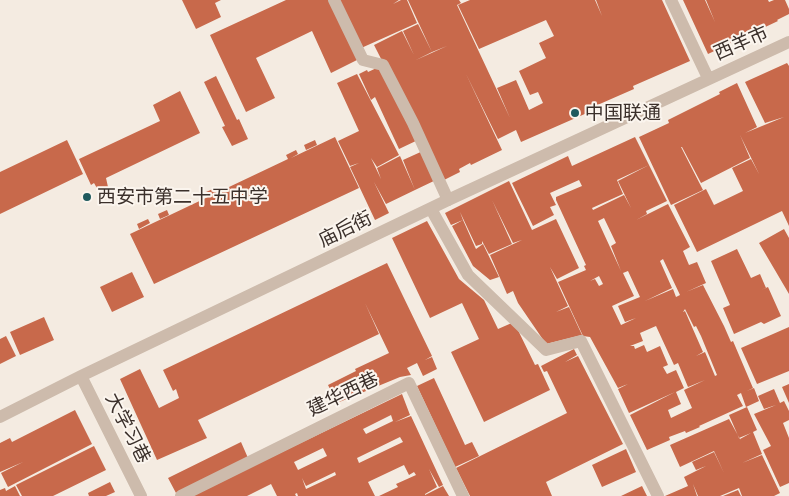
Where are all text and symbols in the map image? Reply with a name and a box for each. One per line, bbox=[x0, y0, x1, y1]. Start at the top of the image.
street label: 西羊市 bbox=[710, 21, 772, 65]
place label: 中国联通 bbox=[585, 102, 661, 124]
marker: 中国联通 bbox=[569, 107, 581, 119]
place label: 西安市第二十五中学 bbox=[97, 186, 268, 208]
marker: 西安市第二十五中学 bbox=[81, 191, 93, 203]
street label: 庙后街 bbox=[314, 206, 376, 252]
street label: 建华西巷 bbox=[304, 367, 382, 421]
street label: 大学习巷 bbox=[101, 389, 155, 467]

